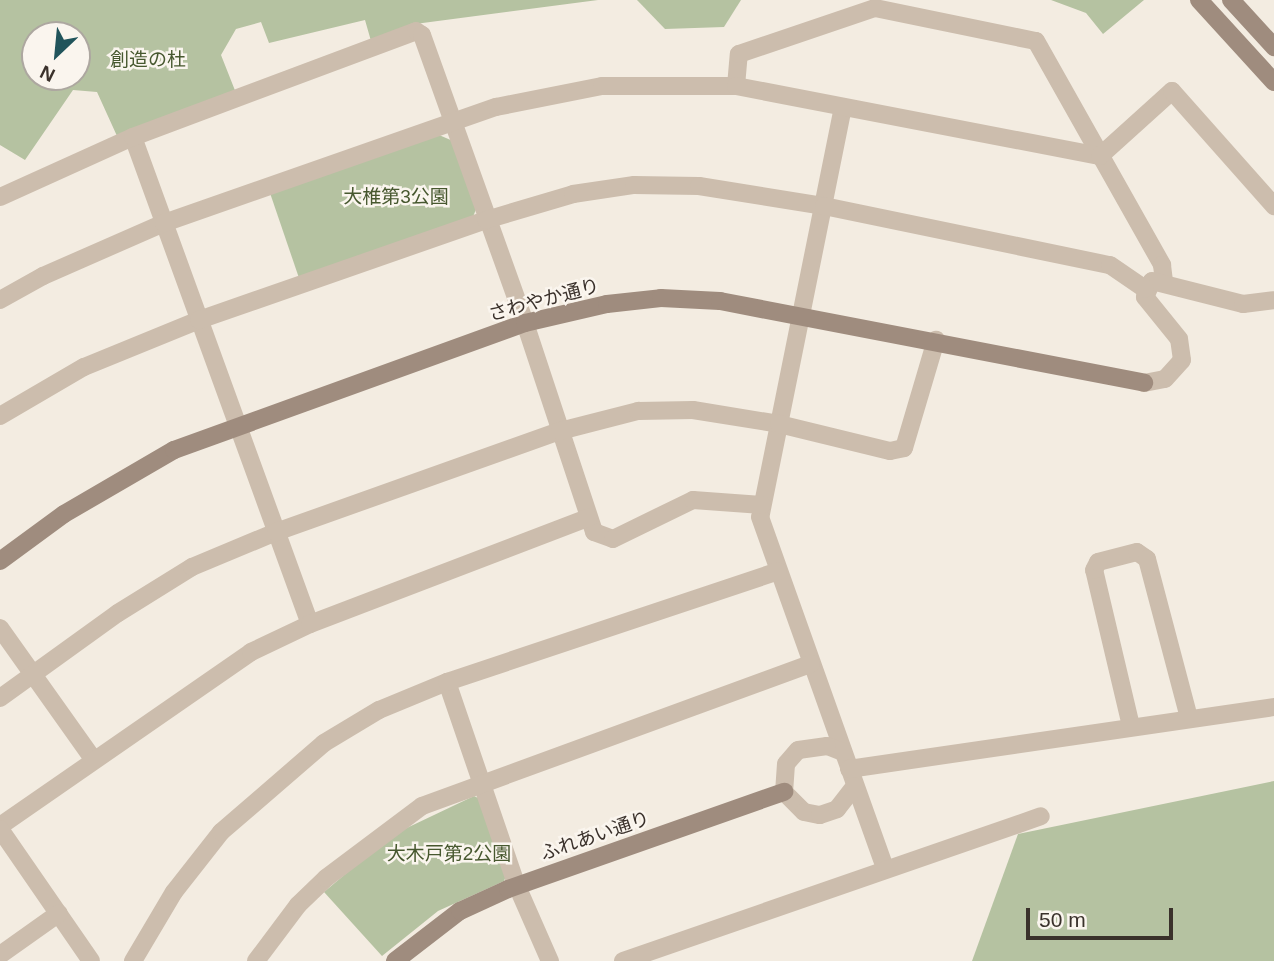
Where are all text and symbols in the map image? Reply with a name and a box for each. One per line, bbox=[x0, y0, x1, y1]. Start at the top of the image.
north arrow bbox=[21, 21, 91, 91]
park label: 創造の杜 bbox=[110, 49, 186, 71]
text: N bbox=[37, 61, 58, 86]
park label: 大椎第3公園 bbox=[343, 186, 449, 208]
street label: さわやか通り bbox=[486, 274, 602, 326]
street label: ふれあい通り bbox=[537, 807, 653, 865]
park label: 大木戸第2公園 bbox=[387, 843, 511, 865]
scale bar bbox=[1029, 894, 1176, 938]
text: 50 m bbox=[1039, 908, 1086, 931]

